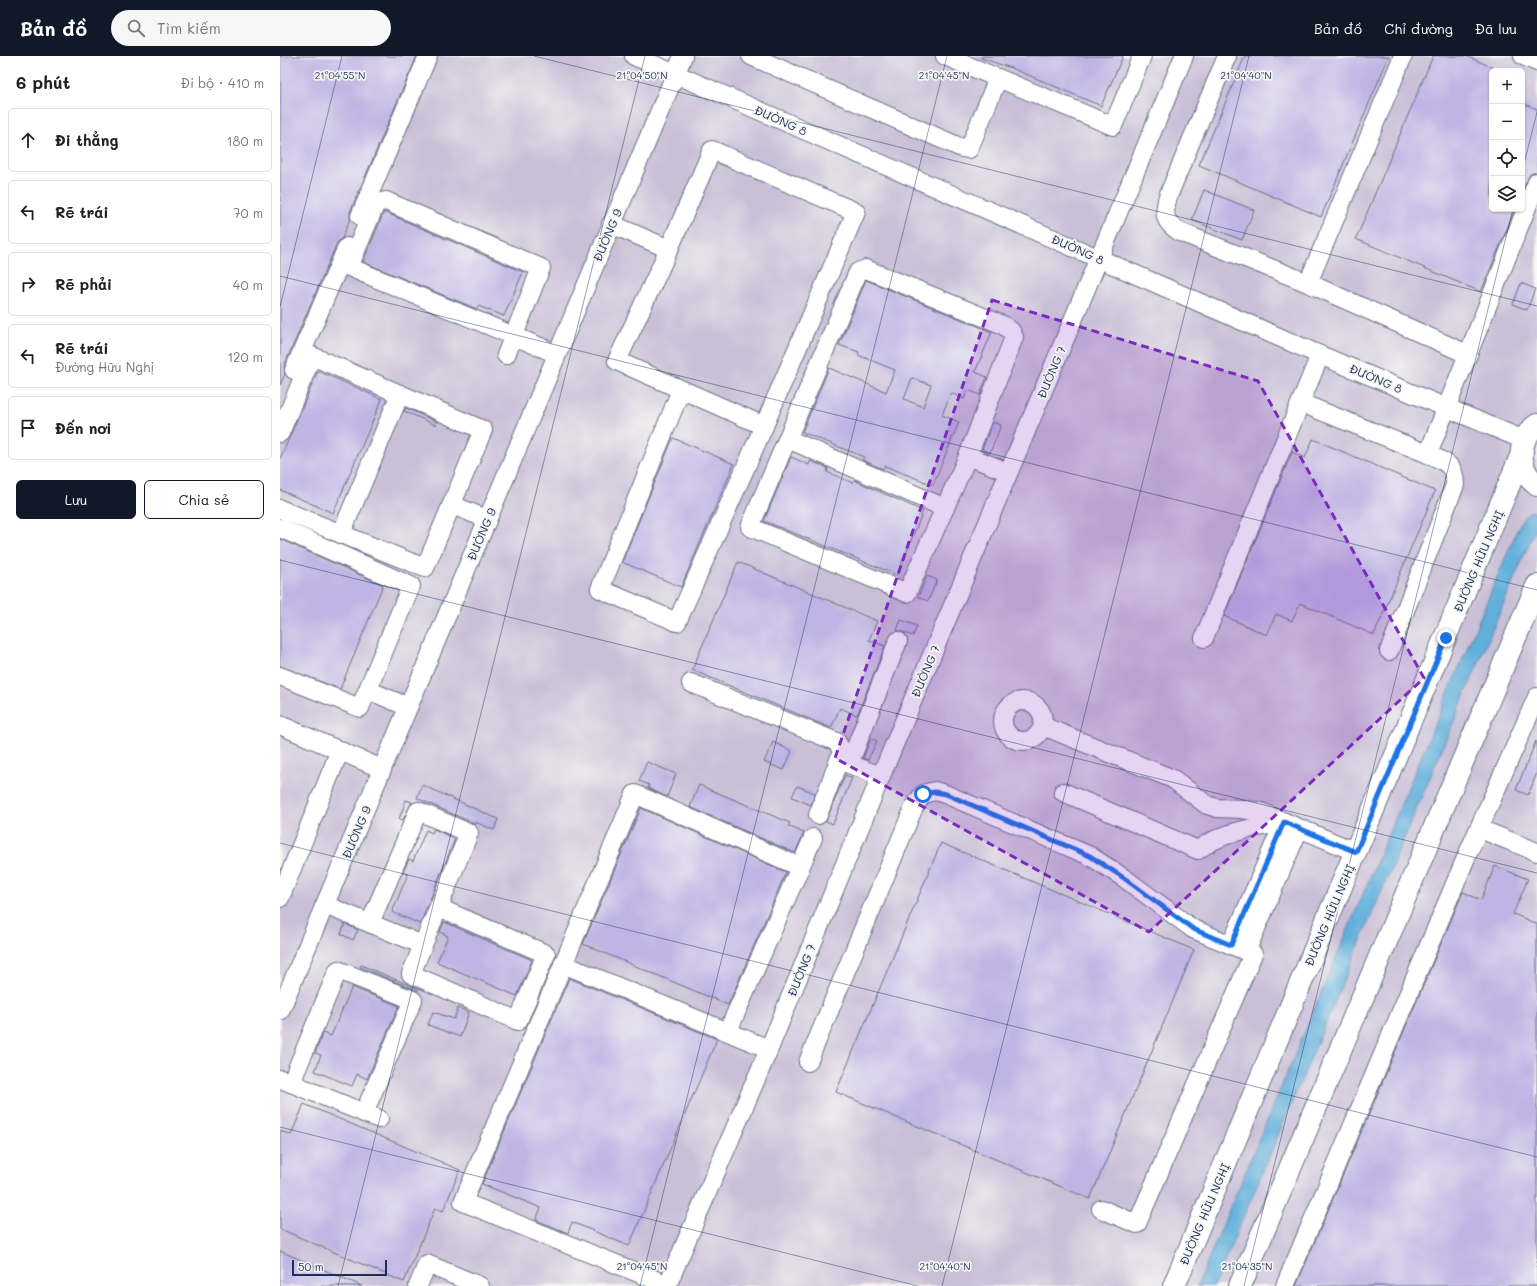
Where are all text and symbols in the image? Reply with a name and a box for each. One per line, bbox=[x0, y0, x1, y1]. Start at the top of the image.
search box bbox=[111, 10, 391, 46]
text: Bản đồ bbox=[20, 16, 87, 41]
icon: search bbox=[125, 17, 147, 39]
text: Tìm kiếm bbox=[157, 18, 221, 38]
text: Bản đồ bbox=[1314, 19, 1362, 38]
text: Chỉ đường bbox=[1384, 19, 1453, 38]
text: Đã lưu bbox=[1475, 19, 1517, 38]
text: 21°04'55"N bbox=[315, 68, 365, 82]
text: 21°04'50"N bbox=[616, 68, 668, 82]
text: 21°04'45"N bbox=[919, 68, 969, 82]
text: 21°04'40"N bbox=[1220, 68, 1272, 82]
map controls bbox=[1489, 68, 1525, 212]
button: + bbox=[1489, 68, 1525, 104]
text: 6 phút bbox=[16, 71, 70, 93]
text: Đi bộ · 410 m bbox=[181, 74, 264, 91]
street label: ĐƯỜNG 8 bbox=[752, 101, 810, 139]
button: − bbox=[1489, 104, 1525, 140]
icon: ahead bbox=[17, 129, 39, 151]
text: Đi thẳng bbox=[55, 130, 118, 150]
text: 180 m bbox=[227, 132, 263, 149]
button: locate bbox=[1489, 140, 1525, 176]
button: layers bbox=[1489, 176, 1525, 212]
icon: left bbox=[17, 201, 39, 223]
text: Rẽ trái bbox=[55, 202, 108, 222]
text: 70 m bbox=[233, 204, 263, 221]
street label: ĐƯỜNG 9 bbox=[589, 206, 625, 264]
street label: ĐƯỜNG 8 bbox=[1049, 230, 1107, 268]
icon: right bbox=[17, 273, 39, 295]
text: Rẽ phải bbox=[55, 274, 112, 294]
text: 40 m bbox=[233, 276, 263, 293]
text: Rẽ trái bbox=[55, 338, 108, 358]
street label: ĐƯỜNG 7 bbox=[1033, 343, 1069, 401]
icon: left bbox=[17, 345, 39, 367]
text: 120 m bbox=[227, 348, 263, 365]
text: Đường Hữu Nghị bbox=[55, 358, 154, 375]
street label: ĐƯỜNG 8 bbox=[1347, 360, 1405, 396]
icon: arrive bbox=[17, 417, 39, 439]
text: Đến nơi bbox=[55, 418, 111, 438]
button: Lưu bbox=[16, 480, 136, 519]
button: Chia sẻ bbox=[144, 480, 264, 519]
street label: ĐƯỜNG 9 bbox=[463, 505, 499, 563]
street label: ĐƯỜNG HỮU NGHỊ bbox=[1449, 508, 1507, 614]
route end bbox=[1437, 629, 1455, 647]
street label: ĐƯỜNG 7 bbox=[907, 642, 943, 700]
route start bbox=[914, 785, 932, 803]
street label: ĐƯỜNG 9 bbox=[338, 803, 374, 861]
street label: ĐƯỜNG HỮU NGHỊ bbox=[1300, 862, 1358, 968]
street label: ĐƯỜNG 7 bbox=[783, 941, 819, 999]
street label: ĐƯỜNG HỮU NGHỊ bbox=[1175, 1161, 1233, 1267]
scale bar bbox=[292, 1258, 387, 1277]
text: 50 m bbox=[298, 1259, 324, 1274]
text: 21°04'45"N bbox=[617, 1259, 667, 1273]
text: 21°04'40"N bbox=[919, 1259, 971, 1273]
text: 21°04'35"N bbox=[1222, 1259, 1272, 1273]

